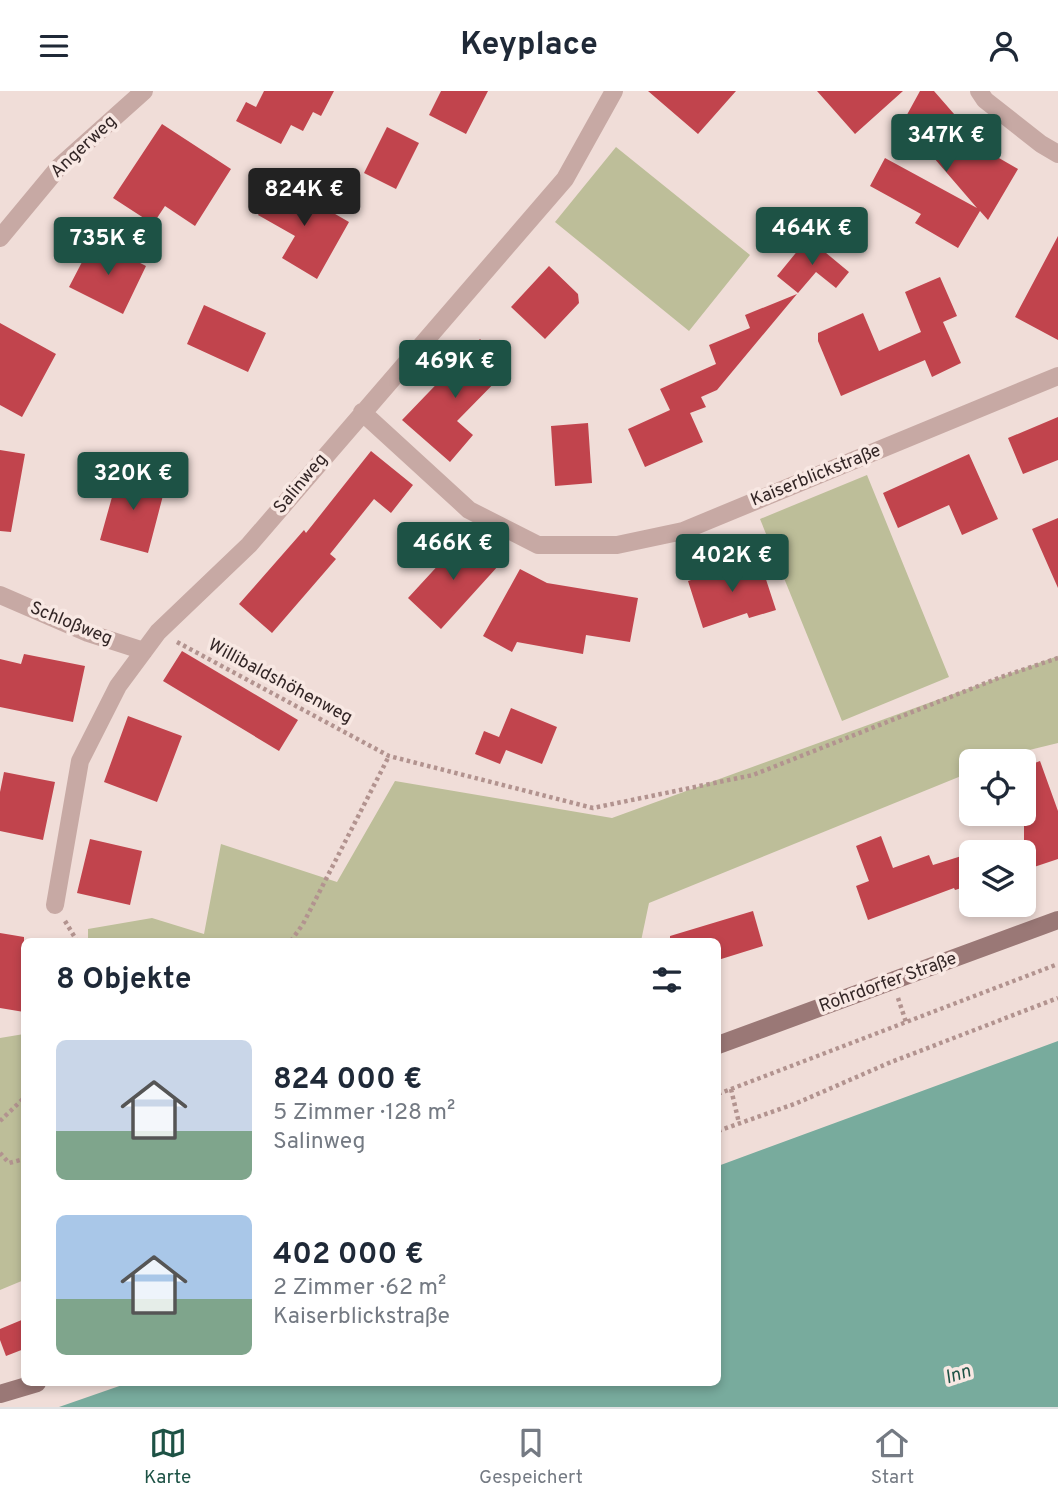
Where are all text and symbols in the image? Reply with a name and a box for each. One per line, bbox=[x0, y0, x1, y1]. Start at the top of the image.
text: Keyplace bbox=[460, 26, 598, 66]
icon: menu bbox=[35, 27, 73, 65]
icon: person bbox=[985, 27, 1023, 65]
street label: Angerweg bbox=[46, 110, 122, 184]
pin: 347K € bbox=[889, 115, 1003, 174]
text: 347K € bbox=[907, 122, 985, 151]
pin: 824K € bbox=[247, 169, 361, 228]
text: 824K € bbox=[264, 176, 344, 205]
pin: 464K € bbox=[755, 207, 869, 267]
text: 464K € bbox=[772, 215, 852, 244]
pin: 735K € bbox=[51, 218, 165, 277]
text: 735K € bbox=[70, 225, 146, 254]
pin: 469K € bbox=[398, 341, 512, 400]
text: 469K € bbox=[415, 348, 495, 377]
street label: Kaiserblickstraße bbox=[748, 439, 884, 513]
street label: Salinweg bbox=[269, 449, 333, 519]
pin: 320K € bbox=[76, 453, 190, 512]
text: 320K € bbox=[93, 460, 173, 489]
pin: 466K € bbox=[396, 523, 510, 582]
text: 466K € bbox=[413, 530, 493, 559]
pin: 402K € bbox=[675, 535, 789, 594]
text: 402K € bbox=[692, 542, 772, 571]
street label: Schloßweg bbox=[26, 597, 116, 651]
street label: Willibaldshöhenweg bbox=[204, 634, 356, 730]
map controls bbox=[959, 749, 1036, 917]
button: locate bbox=[959, 749, 1036, 826]
button: layers bbox=[959, 840, 1036, 917]
street label: Rohrdorfer Straße bbox=[816, 947, 960, 1019]
icon: filters bbox=[648, 961, 686, 999]
text: 8 Objekte bbox=[56, 962, 191, 999]
text: 824 000 € bbox=[273, 1062, 422, 1099]
icon: home bbox=[112, 1068, 196, 1152]
text: 5 Zimmer · 128 m² bbox=[273, 1099, 455, 1128]
text: Salinweg bbox=[273, 1128, 365, 1157]
text: 402 000 € bbox=[273, 1237, 424, 1274]
icon: home bbox=[112, 1243, 196, 1327]
text: 2 Zimmer · 62 m² bbox=[273, 1274, 446, 1303]
text: Kaiserblickstraße bbox=[273, 1303, 450, 1332]
water label: Inn bbox=[942, 1359, 975, 1390]
tab: Karte bbox=[144, 1424, 191, 1490]
tab: Gespeichert bbox=[479, 1424, 583, 1490]
tab: Start bbox=[871, 1424, 914, 1490]

